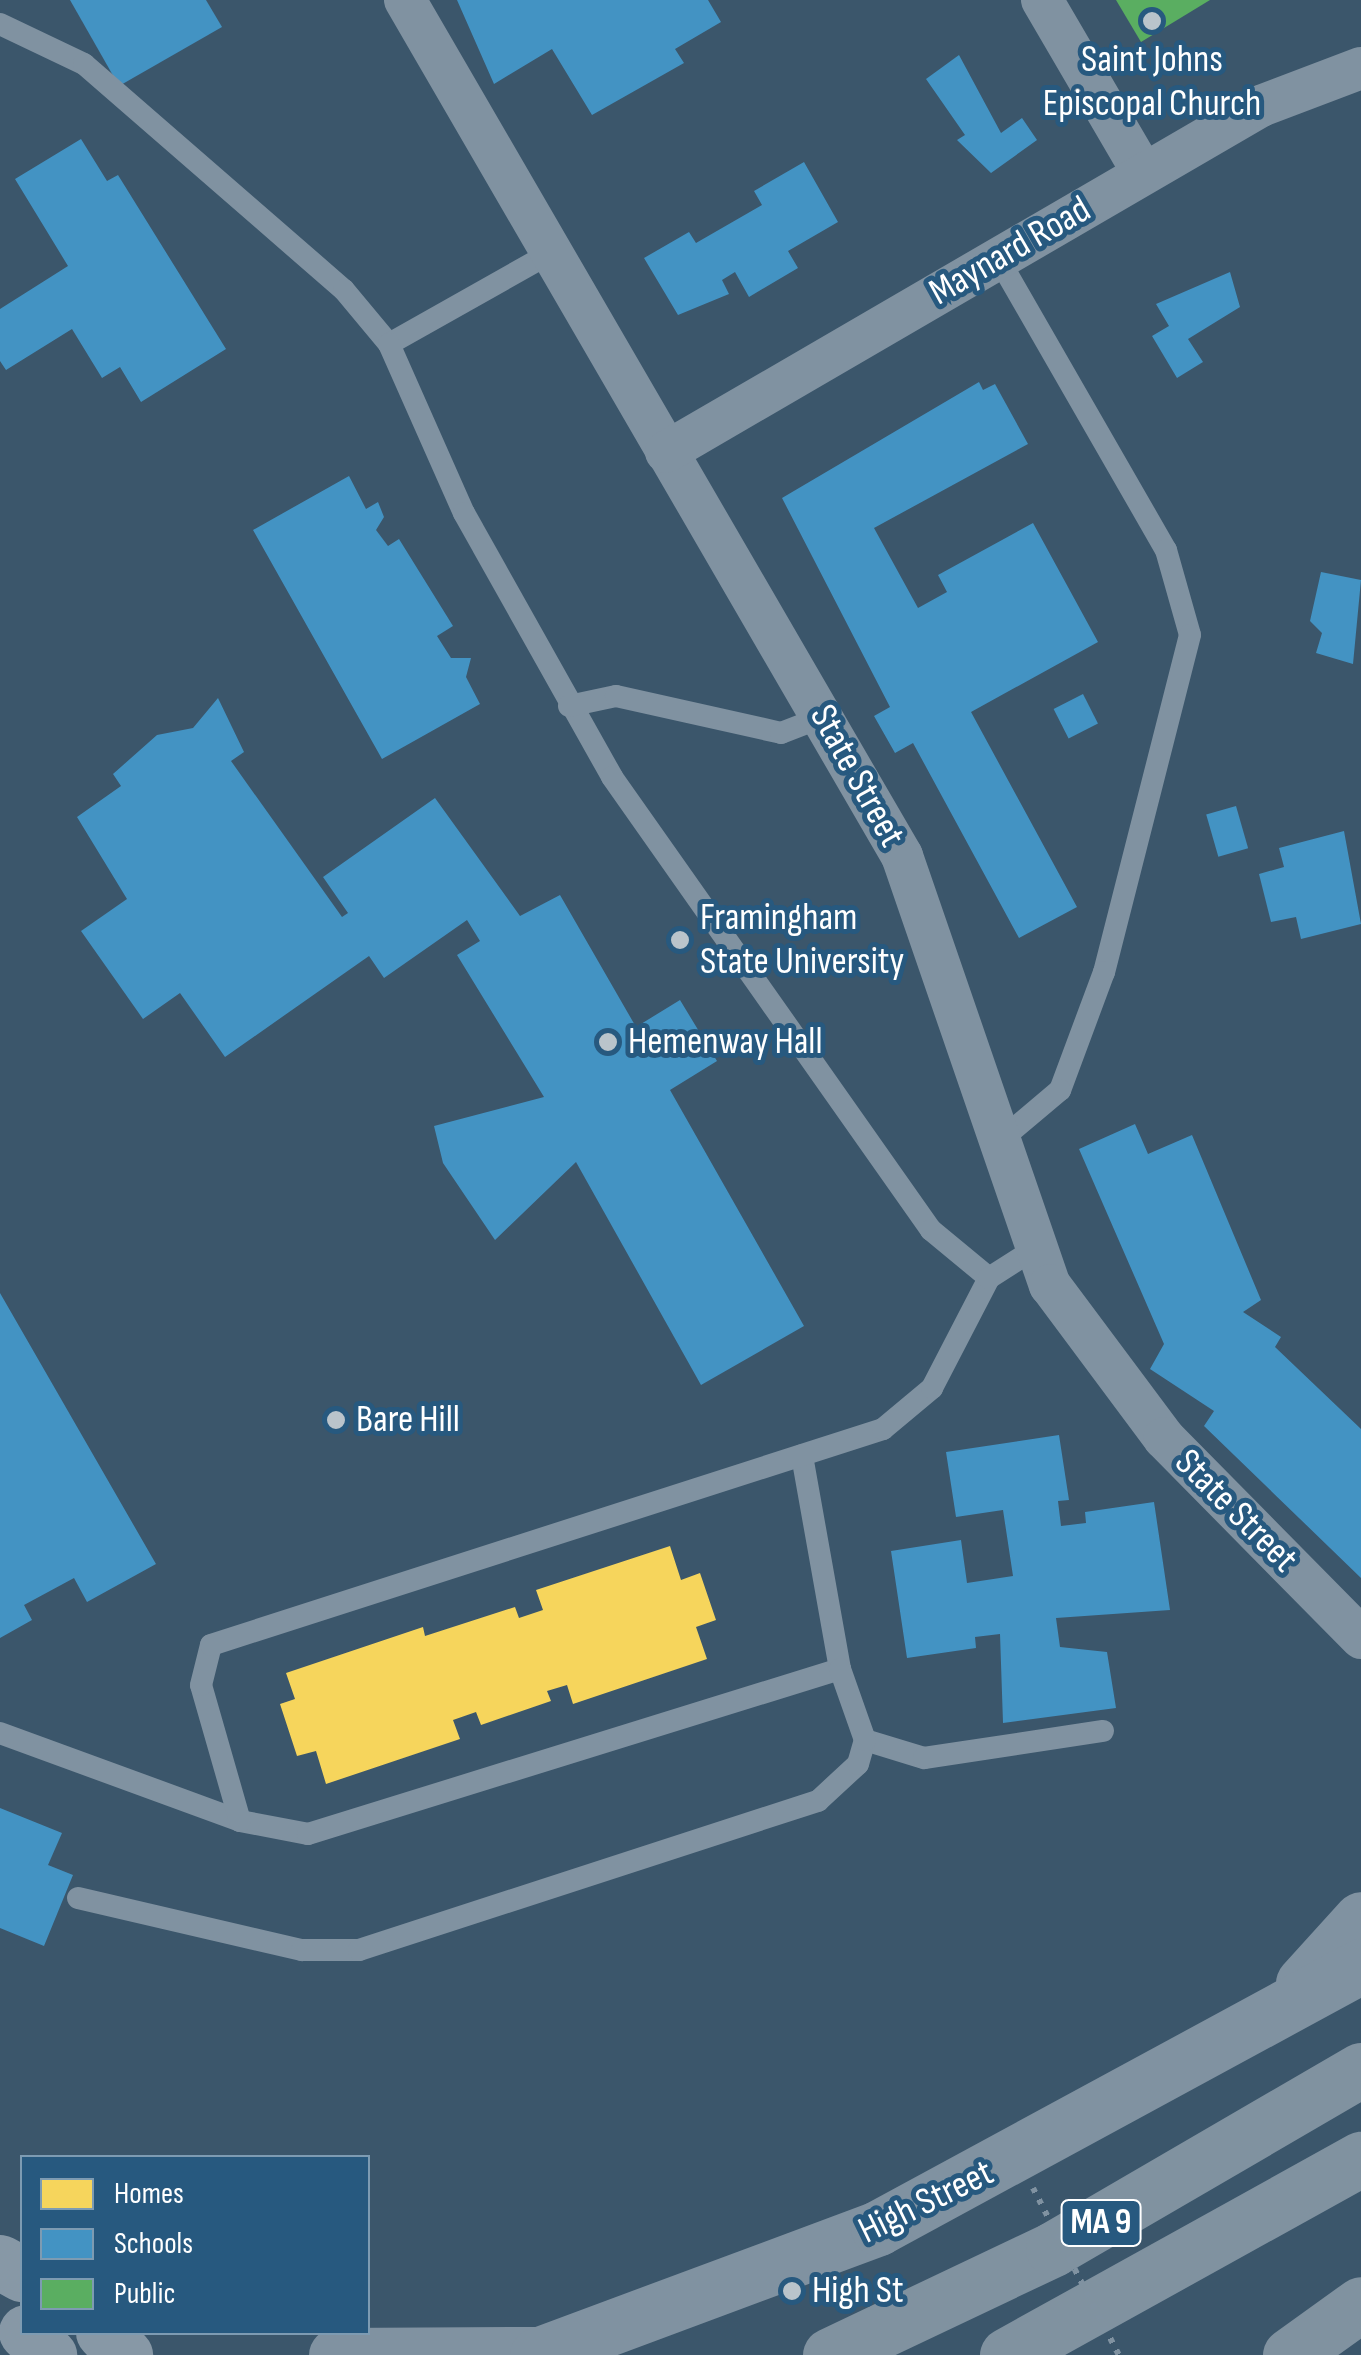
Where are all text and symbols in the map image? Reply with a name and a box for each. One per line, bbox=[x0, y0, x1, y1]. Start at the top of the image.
marker: Saint Johns Episcopal Church bbox=[1141, 10, 1163, 32]
place label: Saint Johns Episcopal Church bbox=[1043, 37, 1261, 126]
street label: Maynard Road bbox=[922, 187, 1098, 315]
street label: State Street bbox=[799, 697, 915, 855]
place label: Framingham State University bbox=[700, 895, 904, 984]
marker: Framingham State University bbox=[669, 929, 691, 951]
place label: Hemenway Hall bbox=[628, 1019, 822, 1065]
marker: Hemenway Hall bbox=[597, 1031, 619, 1053]
place label: Bare Hill bbox=[356, 1397, 460, 1443]
marker: Bare Hill bbox=[325, 1409, 347, 1431]
street label: State Street bbox=[1165, 1440, 1307, 1582]
street label: High Street bbox=[851, 2150, 1001, 2254]
legend bbox=[20, 2155, 370, 2335]
text: Homes bbox=[114, 2176, 184, 2212]
road number: MA 9 bbox=[1058, 2193, 1144, 2253]
text: Schools bbox=[114, 2226, 193, 2262]
place label: High St bbox=[812, 2268, 904, 2314]
text: Public bbox=[114, 2276, 175, 2312]
marker: High St bbox=[781, 2280, 803, 2302]

